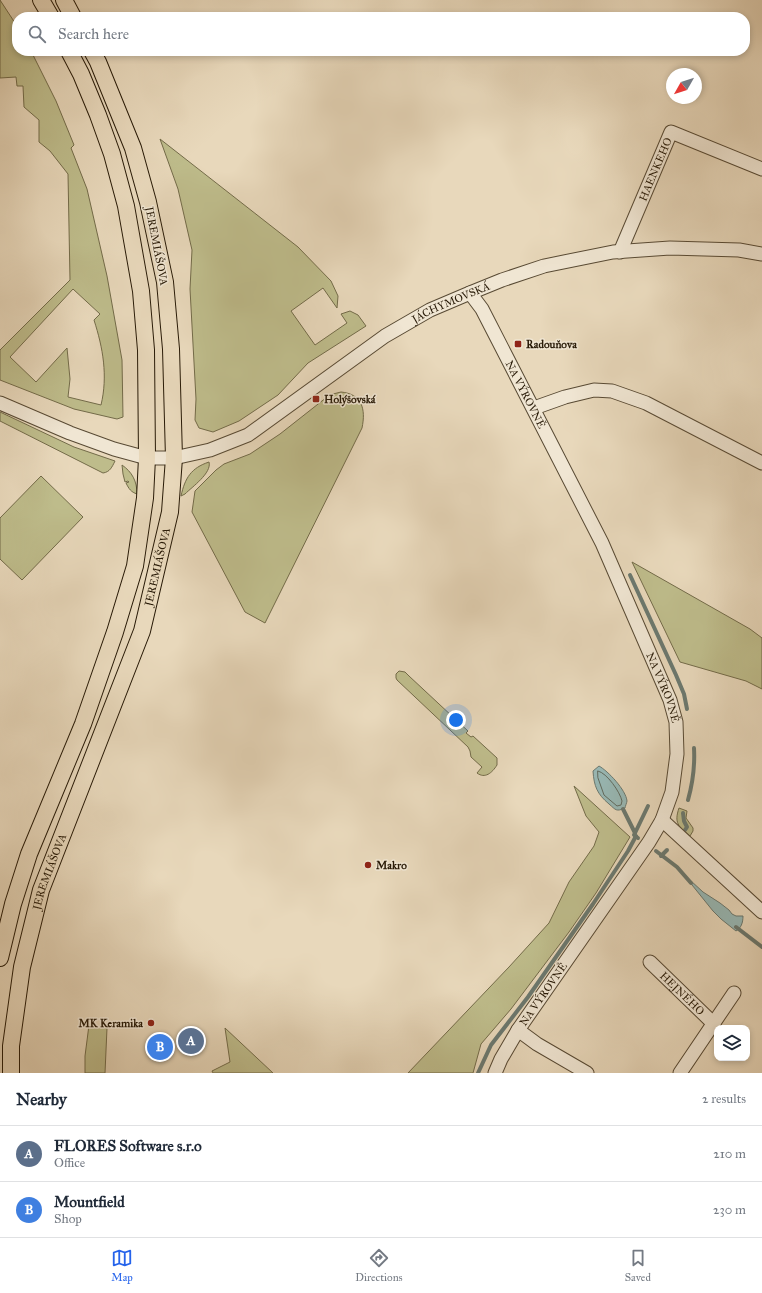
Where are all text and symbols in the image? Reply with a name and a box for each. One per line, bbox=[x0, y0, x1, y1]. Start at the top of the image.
search box bbox=[12, 12, 750, 56]
icon: search bbox=[26, 23, 48, 45]
text: Search here bbox=[58, 25, 129, 43]
north arrow bbox=[666, 68, 702, 104]
street label: HAENKEHO bbox=[636, 136, 675, 203]
street label: JEREMIÁŠOVA bbox=[141, 204, 172, 287]
street label: JÁCHYMOVSKÁ bbox=[409, 279, 492, 327]
place label: Radouňova bbox=[526, 338, 577, 351]
marker: Radouňova bbox=[513, 339, 523, 349]
street label: NA VÝROVNĚ bbox=[503, 359, 549, 431]
place label: Holýšovská bbox=[324, 393, 376, 407]
marker: Holýšovská bbox=[311, 394, 321, 404]
street label: JEREMIÁŠOVA bbox=[142, 526, 173, 609]
street label: NA VÝROVNĚ bbox=[643, 651, 683, 724]
your location bbox=[446, 710, 466, 730]
street label: JEREMIÁŠOVA bbox=[30, 831, 70, 913]
place label: Makro bbox=[376, 859, 407, 872]
marker: Makro bbox=[363, 860, 373, 870]
street label: NA VÝROVNĚ bbox=[516, 959, 570, 1028]
street label: HEJNÉHO bbox=[657, 969, 707, 1018]
place label: MK Keramika bbox=[78, 1017, 143, 1030]
marker: MK Keramika bbox=[146, 1018, 156, 1028]
map controls bbox=[714, 1025, 750, 1061]
button: layers bbox=[714, 1025, 750, 1061]
pin: A bbox=[178, 1026, 204, 1056]
pin: B bbox=[147, 1032, 173, 1062]
text: Nearby bbox=[16, 1089, 67, 1110]
text: 2 results bbox=[702, 1091, 746, 1107]
text: FLORES Software s.r.o bbox=[54, 1137, 202, 1155]
text: A bbox=[25, 1146, 33, 1162]
text: 210 m bbox=[713, 1146, 746, 1162]
text: Office bbox=[54, 1155, 85, 1171]
text: Mountfield bbox=[54, 1193, 125, 1211]
text: B bbox=[25, 1202, 33, 1218]
text: 230 m bbox=[713, 1202, 746, 1218]
text: Shop bbox=[54, 1211, 82, 1227]
tab: Map bbox=[111, 1247, 133, 1284]
tab: Directions bbox=[355, 1247, 403, 1284]
tab: Saved bbox=[625, 1247, 651, 1284]

